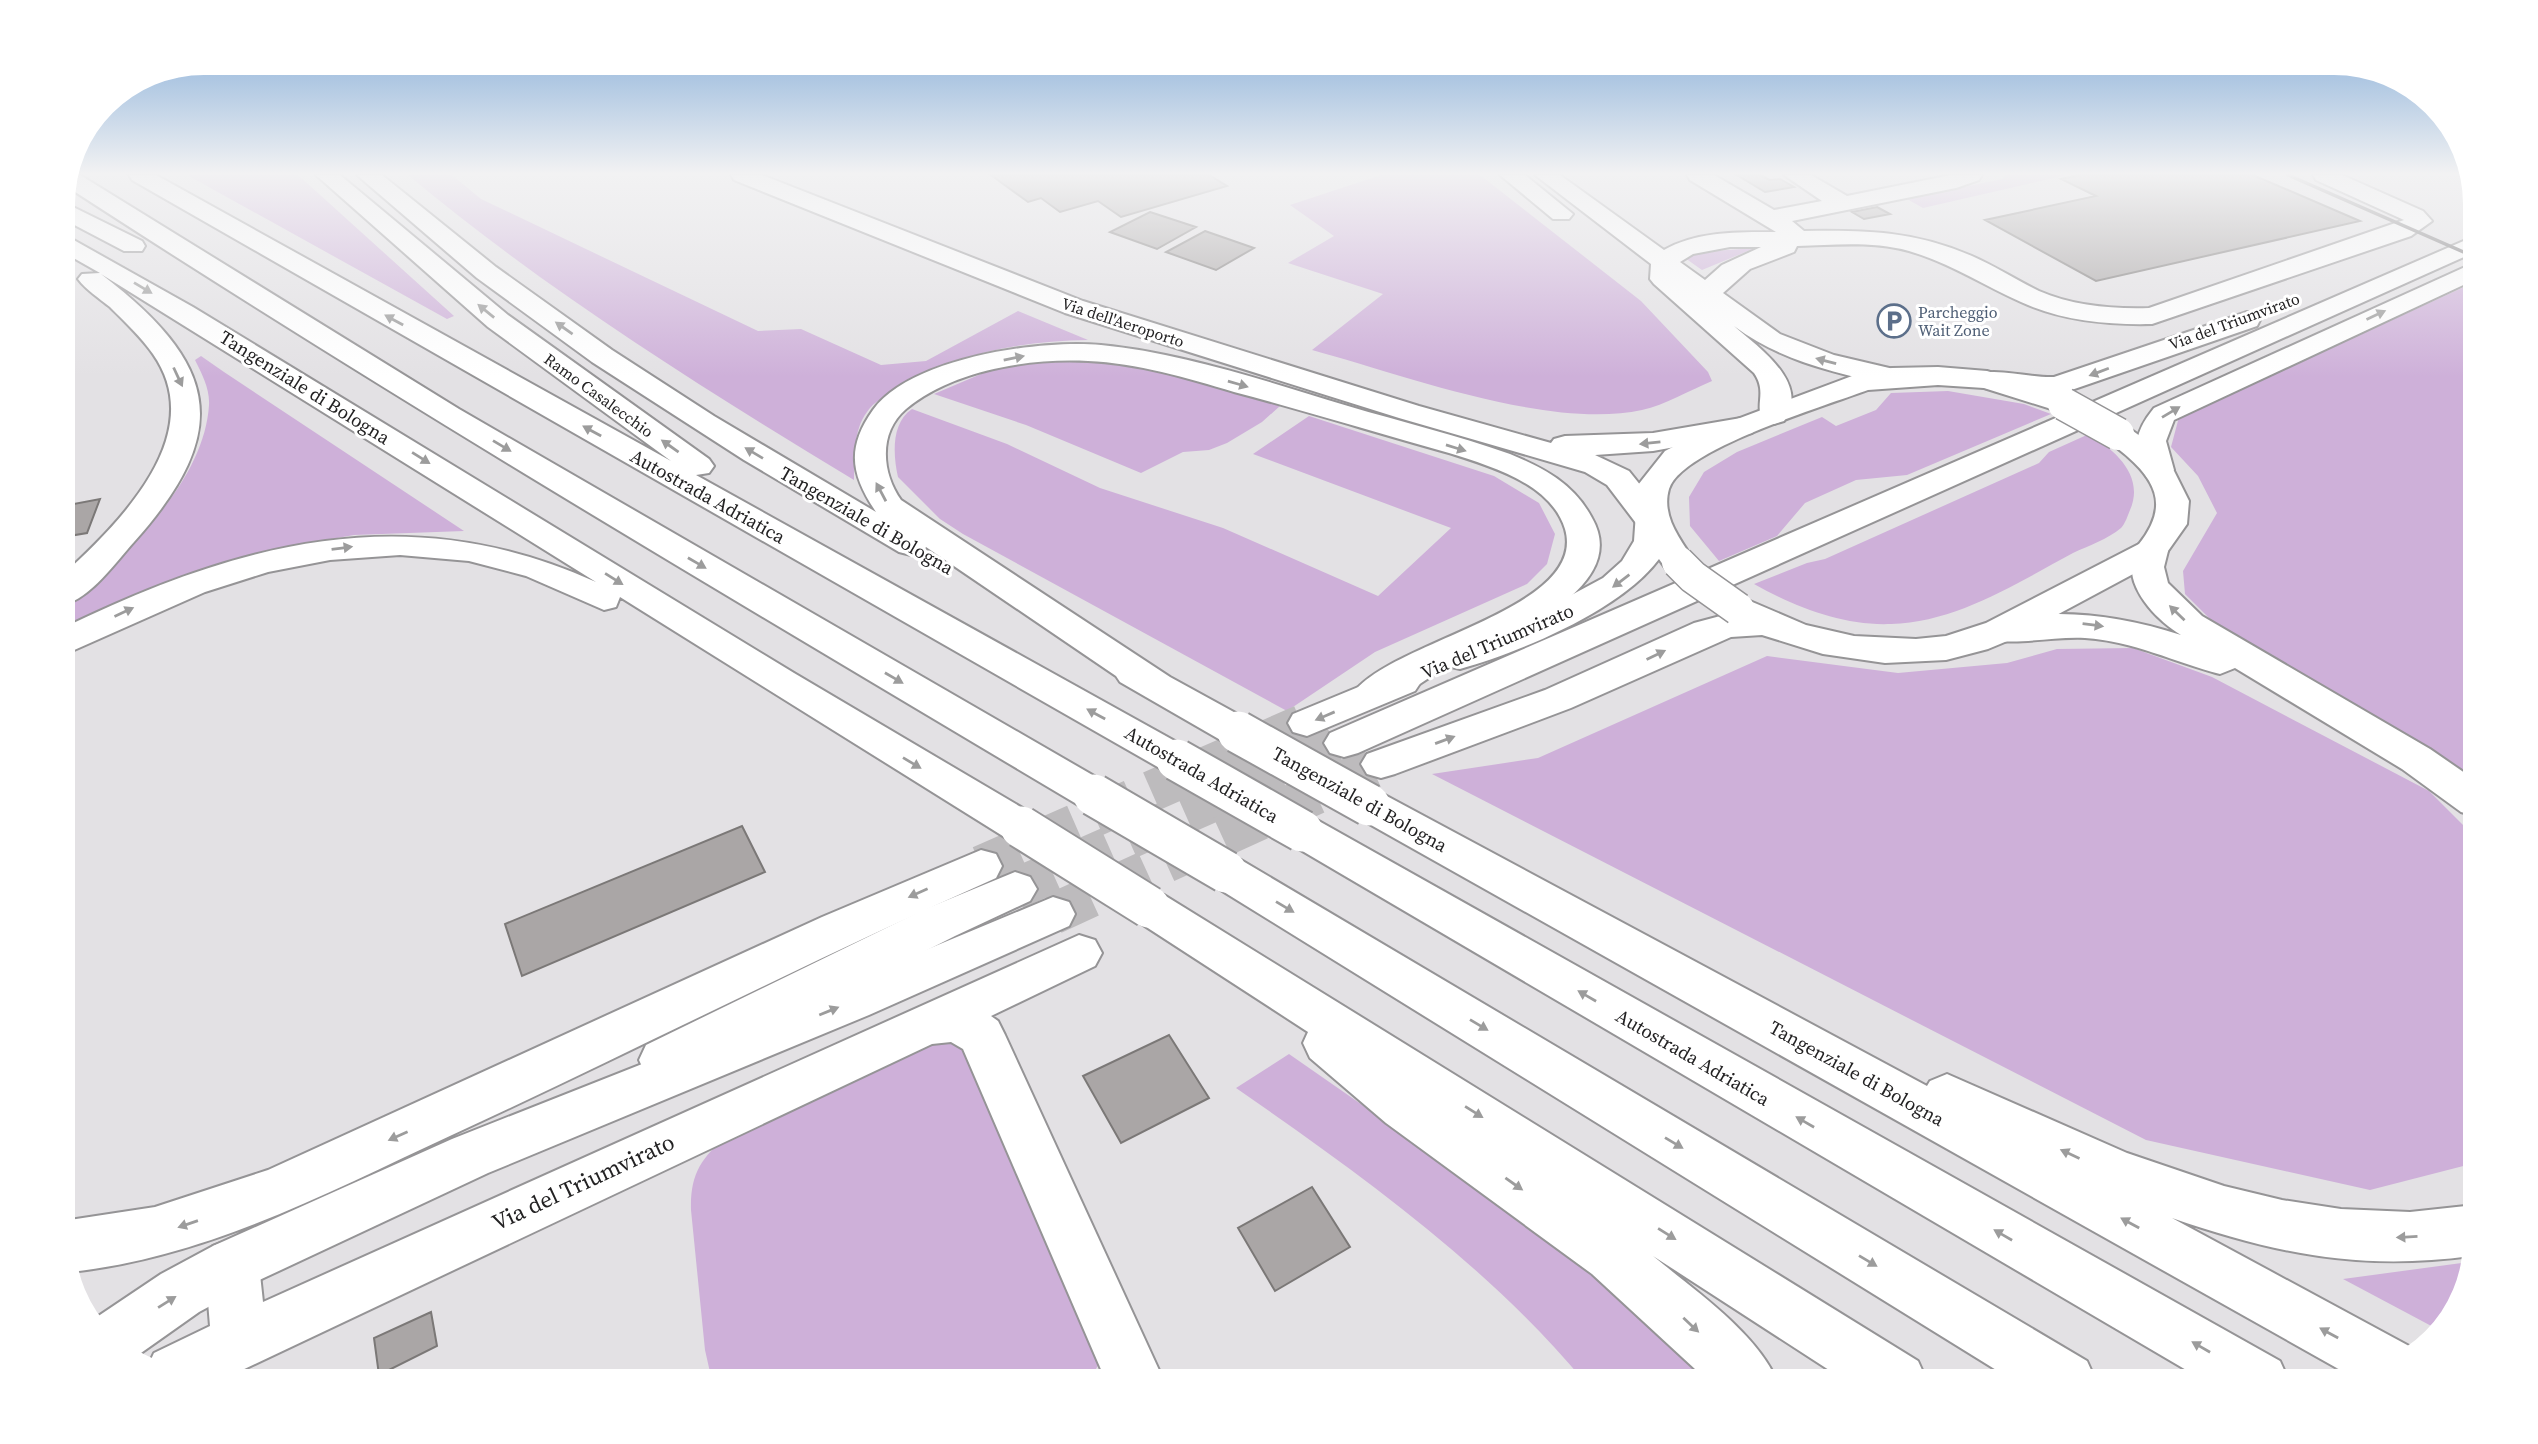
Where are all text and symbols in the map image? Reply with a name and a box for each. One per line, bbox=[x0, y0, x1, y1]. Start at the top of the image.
one-way arrow bbox=[134, 282, 153, 294]
street label: Via del Triumvirato bbox=[2166, 287, 2303, 355]
street label: Via dell'Aeroporto bbox=[1059, 292, 1187, 352]
place label: Parcheggio Wait Zone bbox=[1918, 301, 1998, 341]
parking icon: Parcheggio Wait Zone bbox=[1875, 302, 1913, 340]
one-way arrow bbox=[478, 304, 496, 319]
one-way arrow bbox=[2366, 310, 2386, 321]
one-way arrow bbox=[384, 314, 403, 326]
one-way arrow bbox=[555, 321, 573, 335]
street label: Tangenziale di Bologna bbox=[215, 324, 396, 450]
street label: Ramo Casalecchio bbox=[540, 348, 658, 442]
one-way arrow bbox=[1003, 352, 1025, 363]
one-way arrow bbox=[1815, 355, 1837, 366]
one-way arrow bbox=[172, 367, 184, 387]
one-way arrow bbox=[2089, 367, 2110, 378]
one-way arrow bbox=[1227, 380, 1248, 390]
one-way arrow bbox=[2161, 406, 2180, 419]
one-way arrow bbox=[583, 425, 602, 437]
one-way arrow bbox=[1639, 438, 1661, 449]
one-way arrow bbox=[661, 439, 679, 453]
one-way arrow bbox=[493, 440, 512, 452]
street label: Autostrada Adriatica bbox=[626, 443, 791, 550]
one-way arrow bbox=[1446, 443, 1467, 454]
one-way arrow bbox=[745, 447, 764, 460]
one-way arrow bbox=[411, 452, 430, 465]
street label: Tangenziale di Bologna bbox=[775, 460, 959, 581]
one-way arrow bbox=[875, 483, 887, 502]
one-way arrow bbox=[331, 543, 353, 554]
one-way arrow bbox=[688, 557, 707, 569]
one-way arrow bbox=[604, 572, 623, 585]
one-way arrow bbox=[1612, 574, 1630, 588]
street label: Via del Triumvirato bbox=[1417, 597, 1577, 685]
one-way arrow bbox=[2169, 605, 2186, 621]
one-way arrow bbox=[114, 606, 134, 617]
one-way arrow bbox=[2082, 620, 2104, 631]
one-way arrow bbox=[1646, 649, 1666, 660]
one-way arrow bbox=[884, 672, 903, 684]
one-way arrow bbox=[1086, 708, 1106, 720]
one-way arrow bbox=[1314, 710, 1335, 721]
street label: Autostrada Adriatica bbox=[1120, 719, 1284, 829]
one-way arrow bbox=[1434, 734, 1455, 745]
street label: Tangenziale di Bologna bbox=[1268, 740, 1453, 858]
one-way arrow bbox=[902, 756, 921, 769]
one-way arrow bbox=[908, 887, 928, 899]
one-way arrow bbox=[1275, 901, 1294, 914]
one-way arrow bbox=[1577, 990, 1597, 1002]
street label: Autostrada Adriatica bbox=[1611, 1002, 1775, 1112]
one-way arrow bbox=[818, 1006, 839, 1017]
street label: Tangenziale di Bologna bbox=[1765, 1014, 1950, 1132]
one-way arrow bbox=[1470, 1019, 1489, 1032]
one-way arrow bbox=[1465, 1105, 1484, 1118]
one-way arrow bbox=[1796, 1116, 1815, 1128]
street label: Via del Triumvirato bbox=[487, 1126, 679, 1238]
one-way arrow bbox=[388, 1130, 408, 1142]
one-way arrow bbox=[1664, 1137, 1683, 1150]
one-way arrow bbox=[2060, 1148, 2080, 1159]
one-way arrow bbox=[1505, 1177, 1523, 1191]
one-way arrow bbox=[2120, 1217, 2140, 1229]
one-way arrow bbox=[178, 1219, 199, 1230]
one-way arrow bbox=[1657, 1227, 1676, 1240]
one-way arrow bbox=[1993, 1229, 2012, 1241]
one-way arrow bbox=[2396, 1232, 2418, 1243]
one-way arrow bbox=[1859, 1255, 1878, 1267]
one-way arrow bbox=[157, 1295, 177, 1308]
one-way arrow bbox=[1682, 1317, 1700, 1333]
one-way arrow bbox=[2319, 1327, 2339, 1339]
one-way arrow bbox=[2191, 1341, 2210, 1353]

